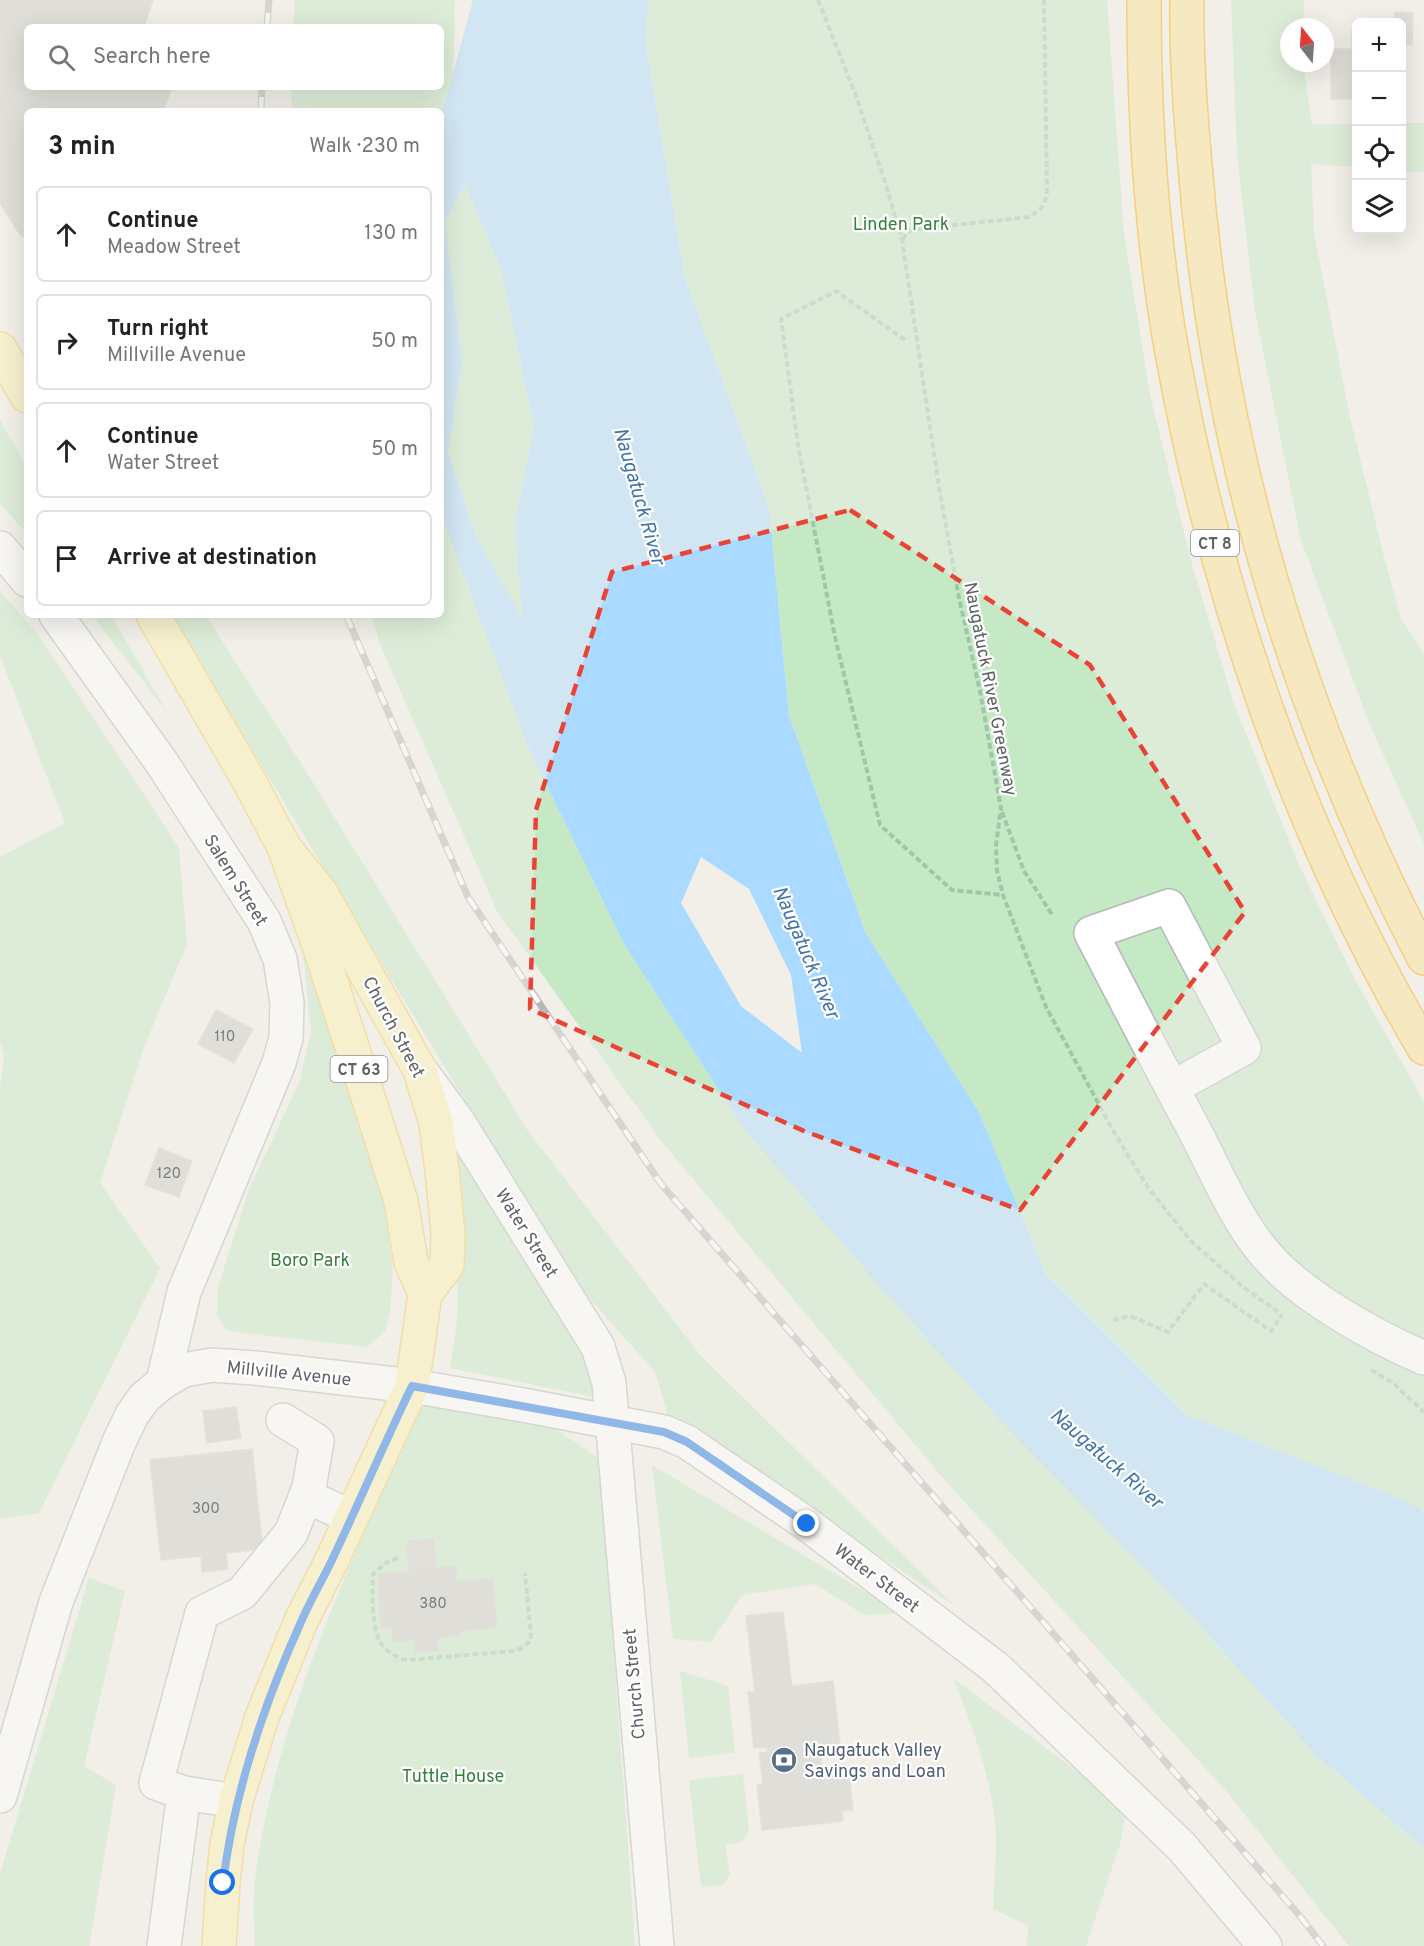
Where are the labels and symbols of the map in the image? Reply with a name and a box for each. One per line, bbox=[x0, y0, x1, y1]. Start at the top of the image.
north arrow bbox=[1280, 18, 1334, 72]
park label: Linden Park bbox=[853, 214, 949, 237]
water label: Naugatuck River bbox=[606, 425, 670, 570]
road number: CT 8 bbox=[1191, 530, 1239, 556]
street label: Naugatuck River Greenway bbox=[957, 580, 1022, 798]
street label: Salem Street bbox=[197, 831, 272, 931]
water label: Naugatuck River bbox=[765, 882, 845, 1024]
street label: Church Street bbox=[356, 973, 429, 1082]
house number: 110 bbox=[215, 1028, 235, 1047]
road number: CT 63 bbox=[330, 1056, 388, 1082]
house number: 120 bbox=[157, 1165, 181, 1184]
street label: Water Street bbox=[489, 1185, 562, 1283]
park label: Boro Park bbox=[270, 1250, 350, 1273]
street label: Millville Avenue bbox=[225, 1357, 352, 1392]
water label: Naugatuck River bbox=[1044, 1403, 1169, 1517]
house number: 300 bbox=[192, 1500, 220, 1519]
route end bbox=[793, 1510, 819, 1536]
street label: Water Street bbox=[829, 1540, 923, 1619]
house number: 380 bbox=[419, 1595, 447, 1614]
street label: Church Street bbox=[619, 1627, 652, 1740]
place label: Naugatuck Valley Savings and Loan bbox=[804, 1740, 946, 1784]
bank icon: Naugatuck Valley Savings and Loan bbox=[769, 1745, 799, 1775]
park label: Tuttle House bbox=[402, 1766, 504, 1789]
route start bbox=[209, 1869, 235, 1895]

